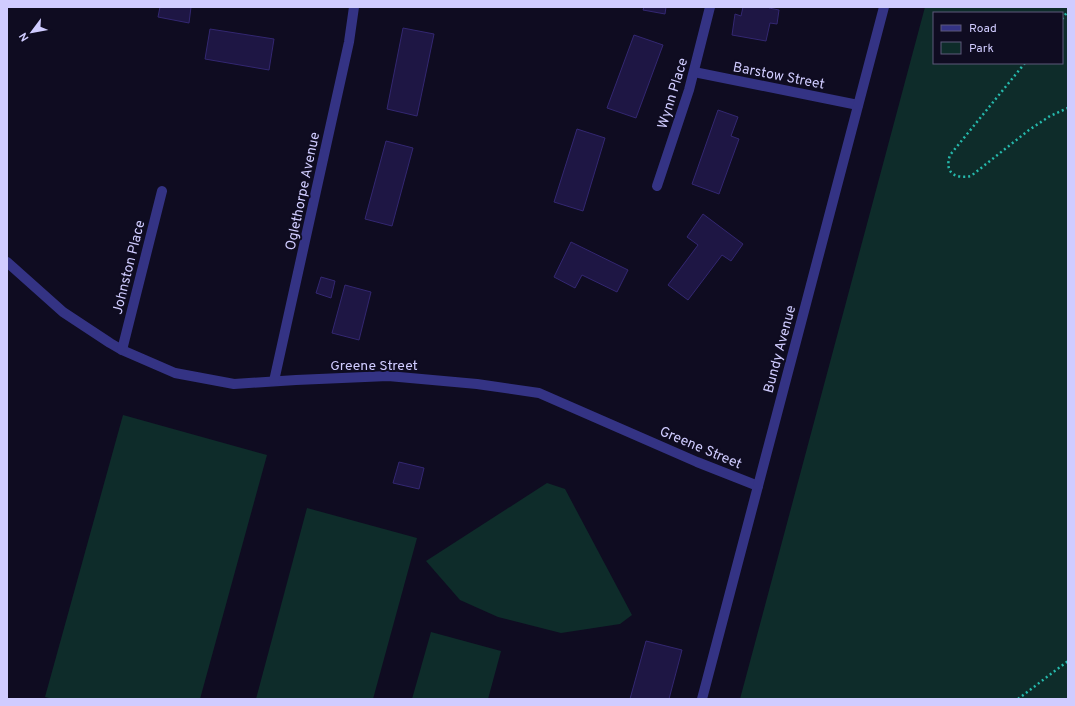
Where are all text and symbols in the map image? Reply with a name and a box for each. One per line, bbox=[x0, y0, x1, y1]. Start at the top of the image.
north arrow bbox=[12, 12, 52, 52]
legend bbox=[933, 12, 1063, 64]
text: Road bbox=[969, 21, 997, 37]
text: N bbox=[16, 30, 32, 44]
text: Park bbox=[969, 41, 994, 57]
street label: Wynn Place bbox=[655, 56, 692, 131]
street label: Barstow Street bbox=[731, 59, 826, 94]
street label: Oglethorpe Avenue bbox=[283, 131, 324, 252]
street label: Johnston Place bbox=[110, 218, 149, 316]
street label: Bundy Avenue bbox=[761, 304, 800, 395]
street label: Greene Street bbox=[330, 358, 418, 375]
street label: Greene Street bbox=[657, 423, 744, 473]

